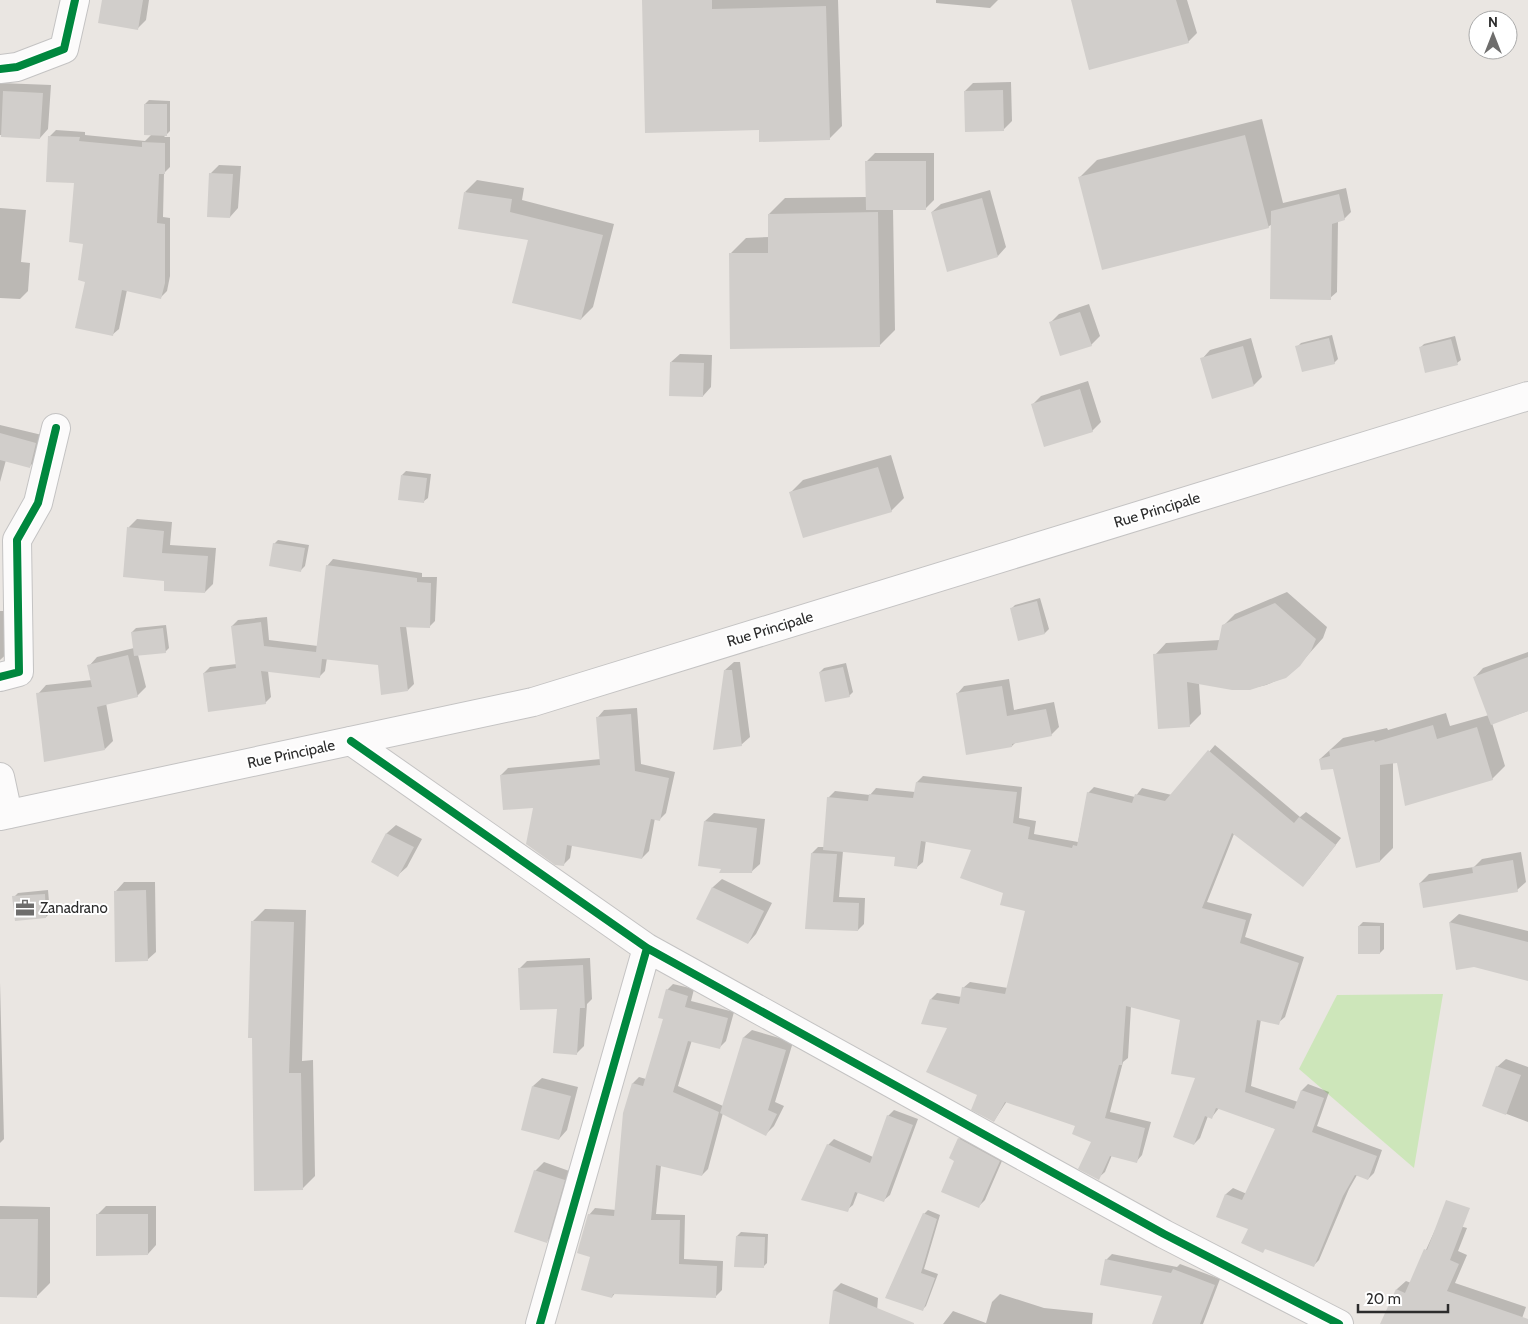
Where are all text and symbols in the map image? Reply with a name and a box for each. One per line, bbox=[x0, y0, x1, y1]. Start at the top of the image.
north arrow bbox=[1468, 10, 1518, 60]
text: N bbox=[1488, 13, 1498, 31]
street label: Rue Principale bbox=[1112, 488, 1203, 532]
street label: Rue Principale bbox=[725, 607, 816, 651]
street label: Rue Principale bbox=[245, 736, 337, 772]
office icon: Zanadrano bbox=[14, 897, 36, 919]
place label: Zanadrano bbox=[40, 899, 108, 917]
scale bar bbox=[1358, 1282, 1448, 1314]
text: 20 m bbox=[1366, 1290, 1401, 1308]

